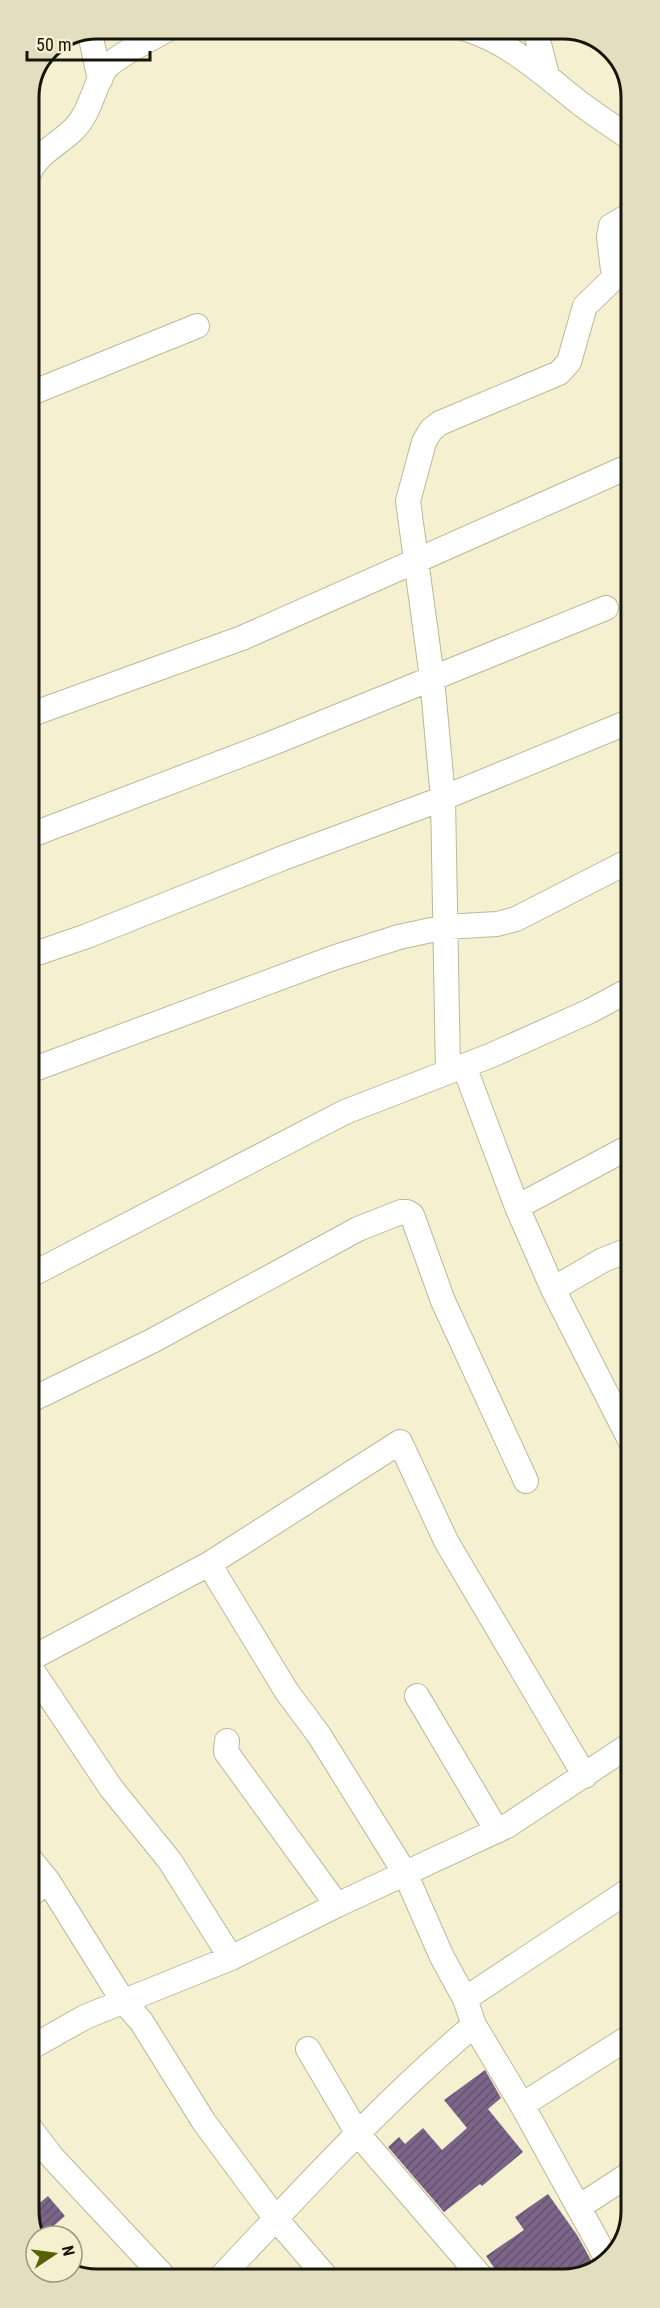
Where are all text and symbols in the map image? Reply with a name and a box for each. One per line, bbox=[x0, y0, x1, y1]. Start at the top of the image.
scale bar bbox=[27, 24, 150, 62]
text: 50 m bbox=[36, 34, 71, 55]
north arrow bbox=[24, 2224, 84, 2284]
text: N bbox=[58, 2244, 78, 2258]

